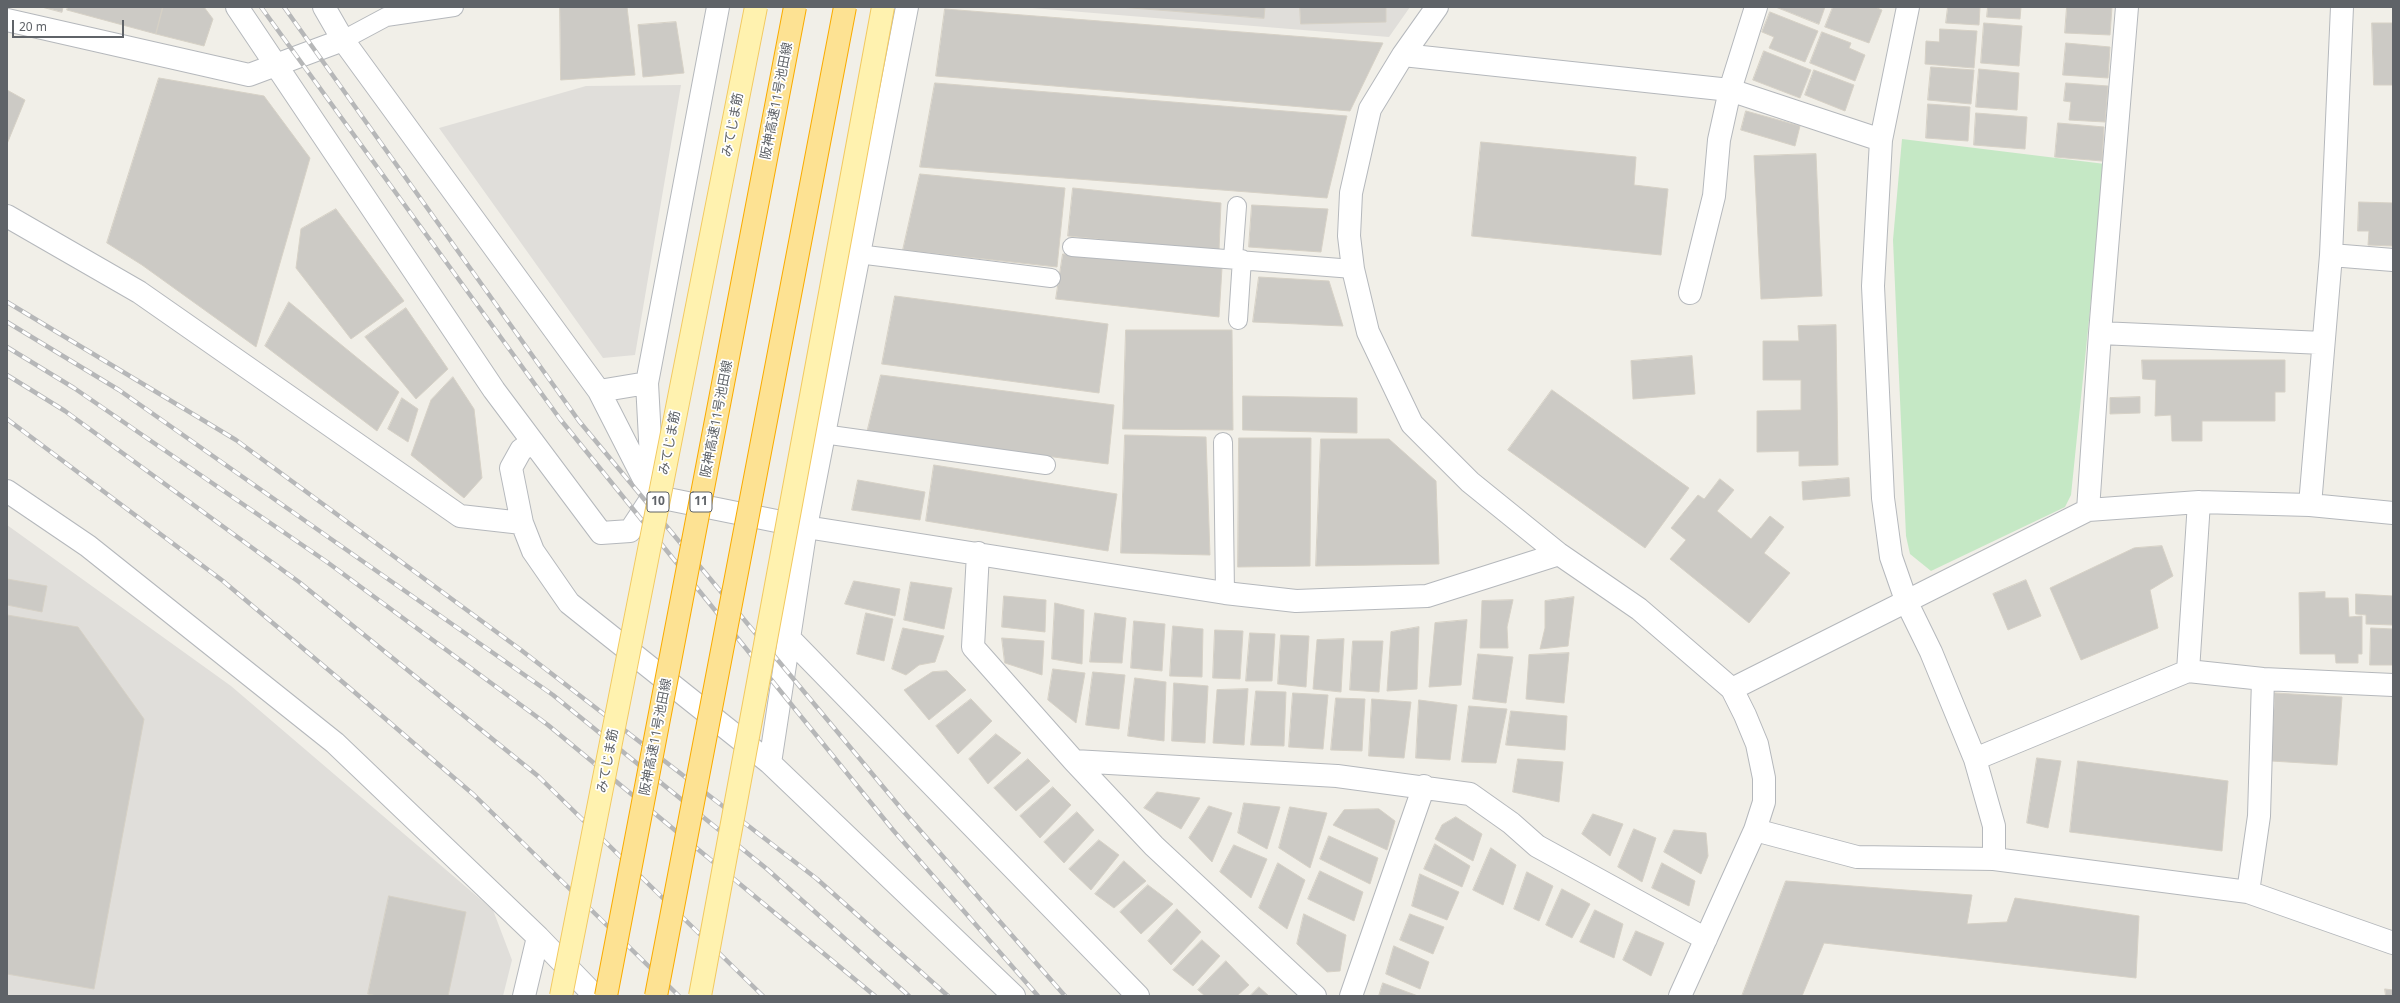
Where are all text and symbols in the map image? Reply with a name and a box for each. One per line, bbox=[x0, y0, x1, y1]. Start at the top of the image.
scale bar bbox=[14, 12, 126, 38]
text: 20 m bbox=[19, 18, 47, 35]
street label: 阪神高速11号池田線 bbox=[758, 41, 796, 161]
street label: みてじま筋 bbox=[719, 92, 747, 158]
street label: 阪神高速11号池田線 bbox=[698, 359, 736, 479]
street label: みてじま筋 bbox=[656, 410, 684, 476]
road number: 10 bbox=[647, 492, 669, 512]
road number: 11 bbox=[690, 492, 712, 512]
street label: 阪神高速11号池田線 bbox=[637, 677, 675, 797]
street label: みてじま筋 bbox=[594, 728, 622, 794]

